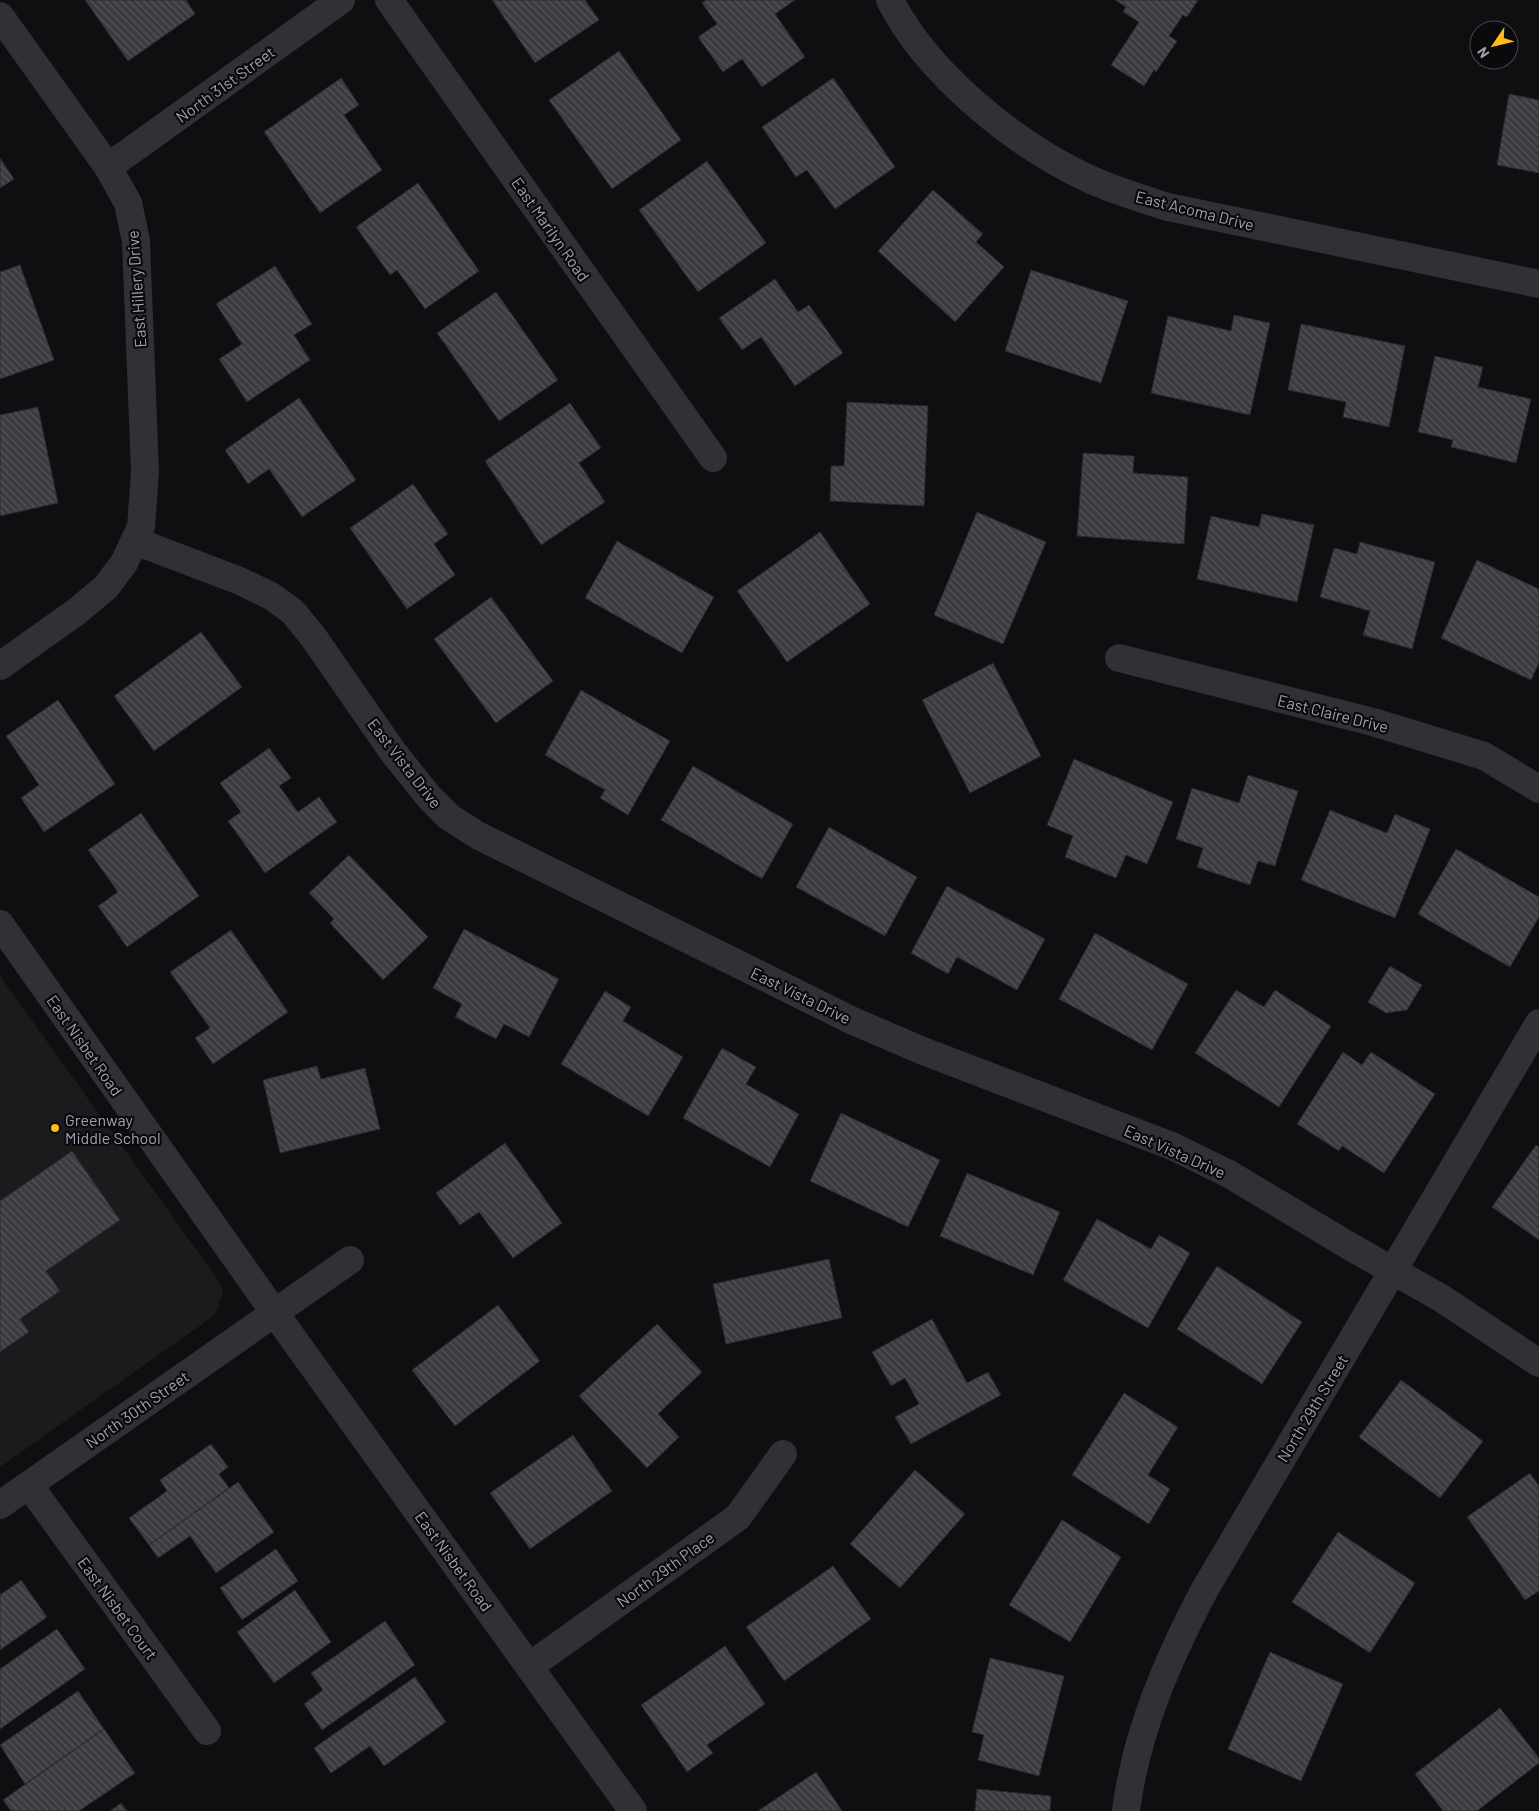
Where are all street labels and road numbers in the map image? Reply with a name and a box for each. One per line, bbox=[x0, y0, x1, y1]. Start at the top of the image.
street label: North 31st Street bbox=[172, 42, 278, 126]
street label: East Marilyn Road bbox=[508, 173, 594, 285]
street label: East Acoma Drive bbox=[1134, 186, 1256, 234]
street label: East Hillery Drive bbox=[122, 230, 150, 348]
street label: East Claire Drive bbox=[1276, 690, 1390, 736]
street label: East Vista Drive bbox=[364, 714, 446, 812]
street label: East Vista Drive bbox=[748, 963, 854, 1027]
street label: East Nisbet Road bbox=[43, 991, 127, 1099]
street label: East Vista Drive bbox=[1122, 1120, 1228, 1182]
street label: North 29th Street bbox=[1273, 1351, 1351, 1465]
street label: North 30th Street bbox=[82, 1366, 192, 1452]
street label: East Nisbet Road bbox=[411, 1507, 497, 1615]
street label: North 29th Place bbox=[613, 1527, 717, 1611]
street label: East Nisbet Court bbox=[74, 1553, 162, 1663]

